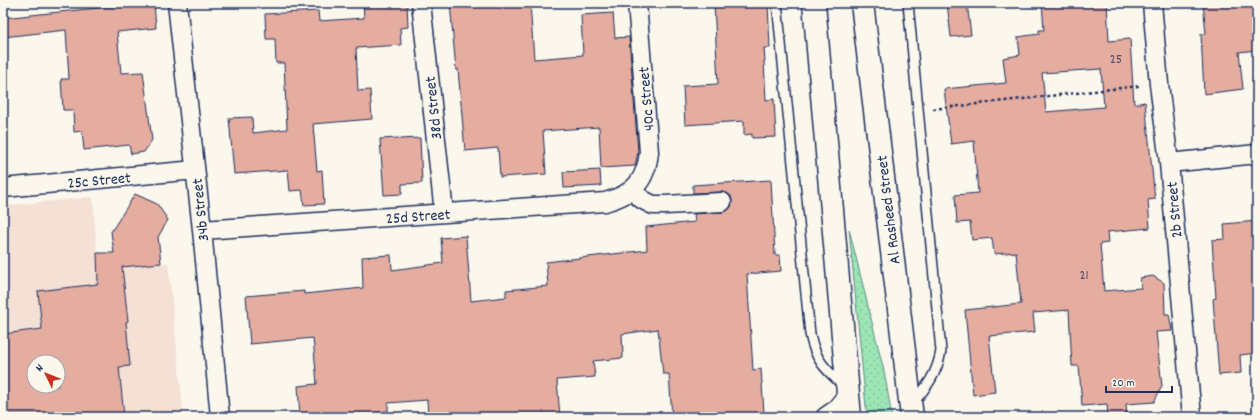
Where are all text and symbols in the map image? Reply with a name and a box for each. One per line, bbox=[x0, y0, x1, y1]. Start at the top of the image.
house number: 25 bbox=[1110, 50, 1122, 70]
street label: 40c Street bbox=[633, 66, 662, 132]
street label: 38d Street bbox=[420, 75, 449, 141]
street label: Al Rasheed Street bbox=[871, 154, 908, 266]
street label: 25c Street bbox=[67, 167, 132, 196]
street label: 34b Street bbox=[187, 177, 216, 242]
street label: 2b Street bbox=[1162, 181, 1189, 239]
street label: 25d Street bbox=[385, 204, 451, 231]
house number: 21 bbox=[1079, 266, 1089, 286]
north arrow bbox=[26, 354, 66, 394]
text: N bbox=[32, 361, 48, 376]
scale bar bbox=[1106, 368, 1172, 394]
text: 20 m bbox=[1112, 375, 1135, 392]

